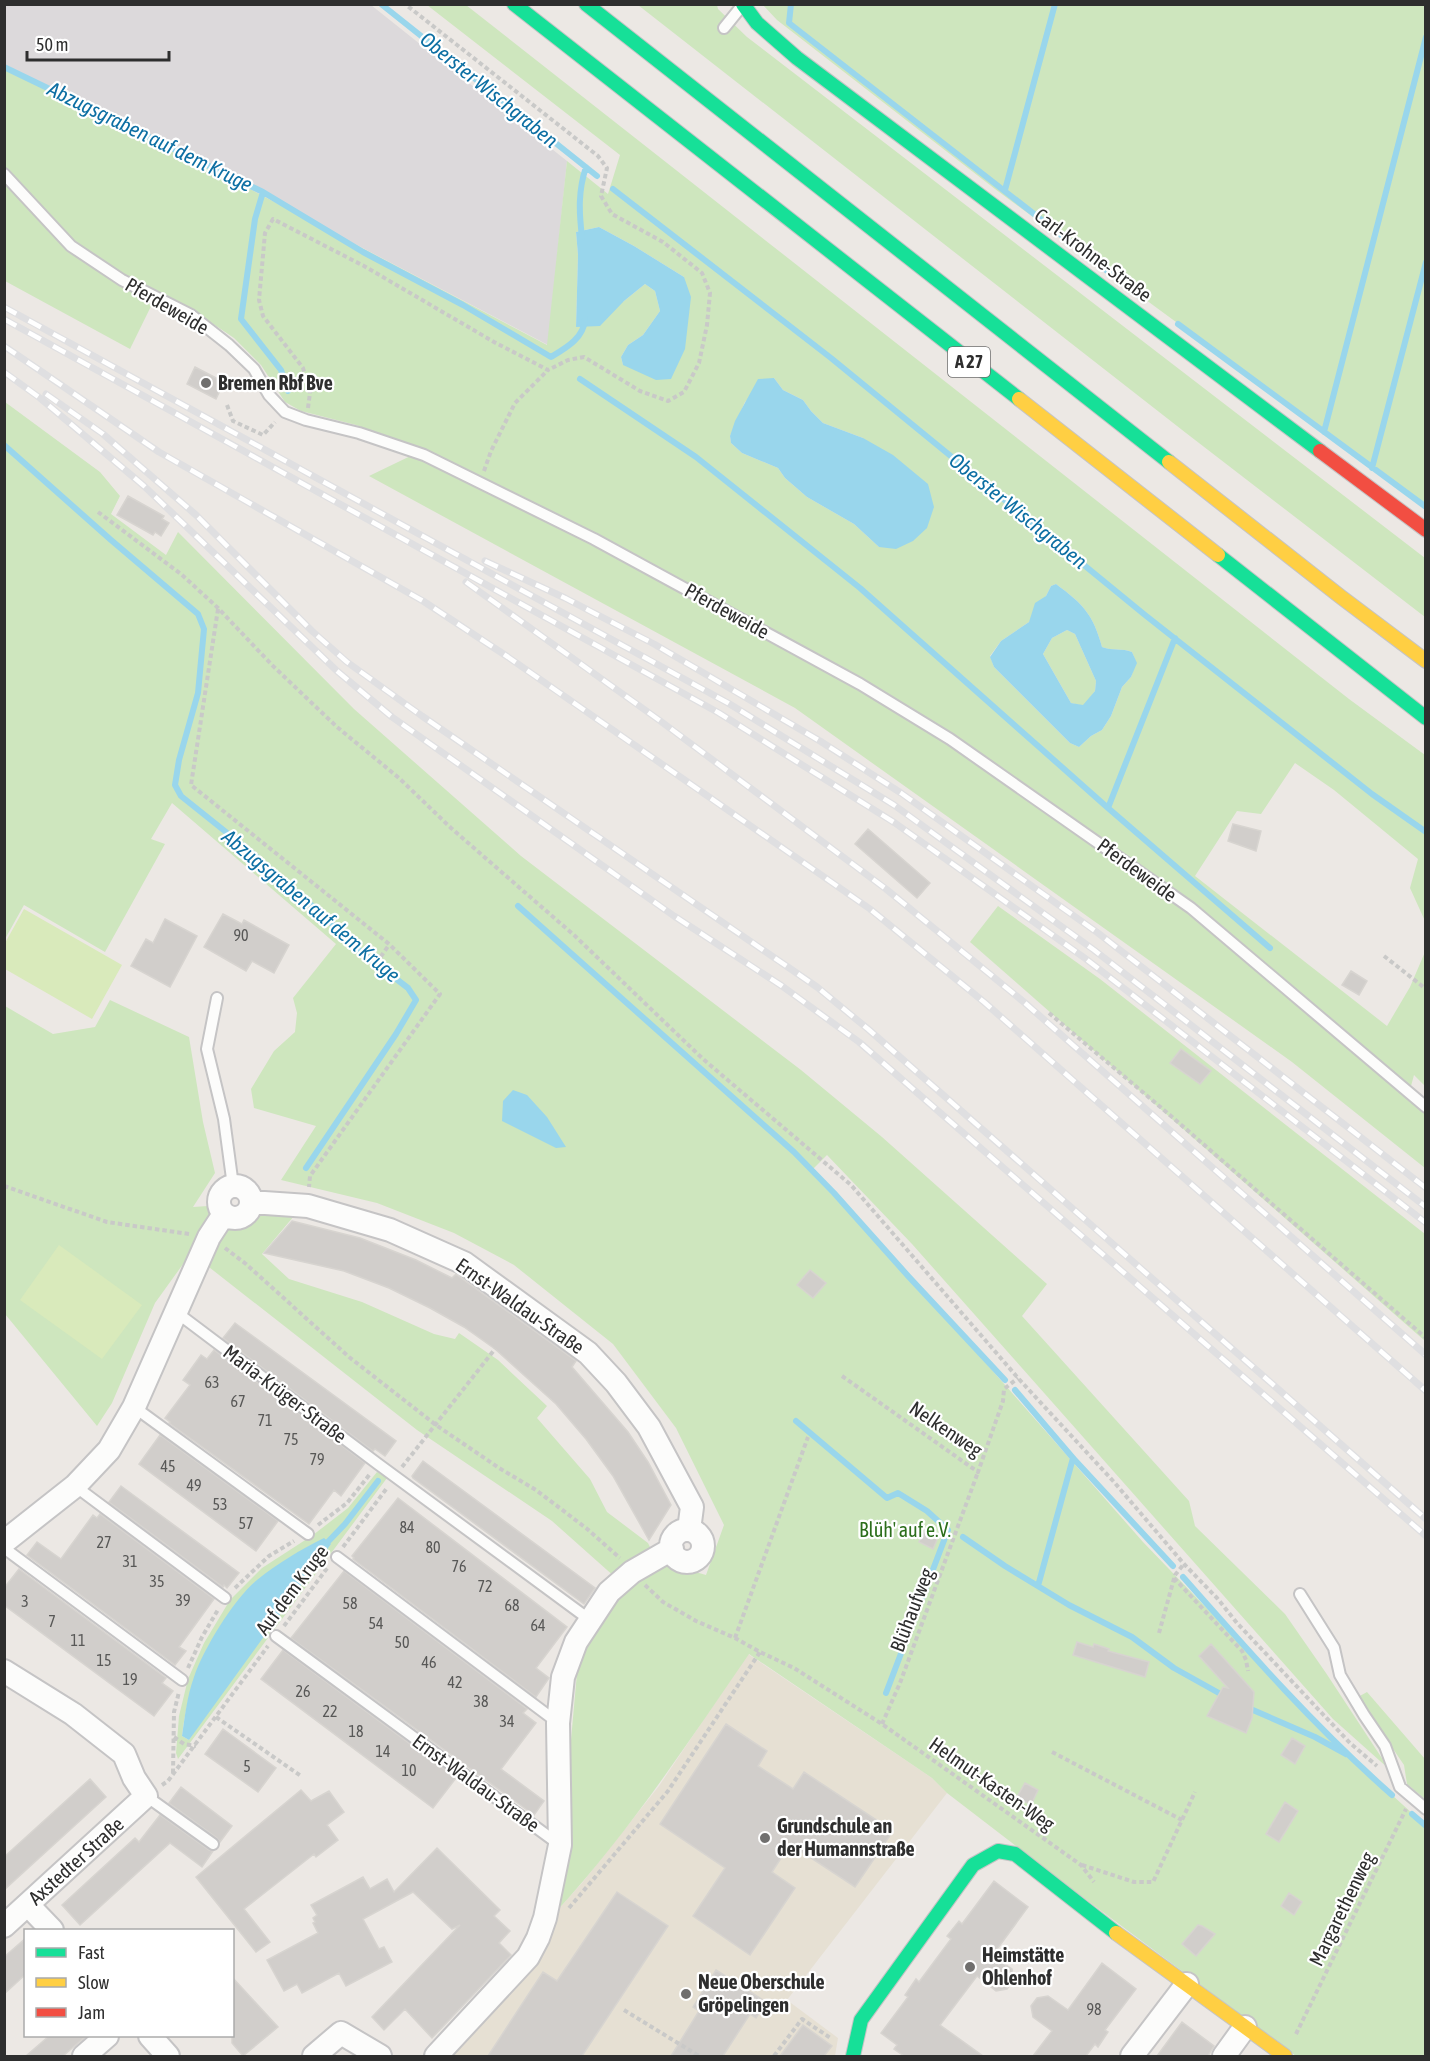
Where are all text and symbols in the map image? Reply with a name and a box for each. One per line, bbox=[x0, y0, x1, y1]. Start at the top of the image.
scale bar bbox=[27, 24, 170, 62]
water label: Oberster Wischgraben bbox=[416, 26, 563, 152]
text: 50 m bbox=[36, 34, 68, 55]
water label: Abzugsgraben auf dem Kruge bbox=[43, 76, 257, 196]
street label: Carl-Krohne-Straße bbox=[1030, 203, 1156, 306]
street label: Pferdeweide bbox=[121, 272, 213, 339]
road number: A 27 bbox=[948, 347, 990, 377]
place label: Bremen Rbf Bve bbox=[218, 371, 333, 394]
marker: Bremen Rbf Bve bbox=[199, 376, 213, 390]
water label: Oberster Wischgraben bbox=[945, 447, 1092, 573]
street label: Pferdeweide bbox=[681, 578, 773, 643]
water label: Abzugsgraben auf dem Kruge bbox=[217, 823, 405, 987]
street label: Pferdeweide bbox=[1093, 833, 1182, 906]
house number: 90 bbox=[233, 926, 249, 944]
street label: Ernst-Waldau-Straße bbox=[452, 1253, 589, 1358]
street label: Maria-Krüger-Straße bbox=[219, 1340, 352, 1447]
house number: 63 bbox=[204, 1373, 220, 1391]
house number: 67 bbox=[230, 1392, 246, 1410]
street label: Nelkenweg bbox=[906, 1396, 987, 1461]
house number: 71 bbox=[257, 1411, 273, 1429]
house number: 75 bbox=[283, 1430, 299, 1448]
house number: 79 bbox=[309, 1450, 325, 1468]
house number: 45 bbox=[160, 1457, 176, 1475]
house number: 49 bbox=[186, 1476, 202, 1494]
house number: 53 bbox=[212, 1495, 228, 1513]
house number: 57 bbox=[238, 1514, 254, 1532]
house number: 84 bbox=[399, 1518, 415, 1536]
park label: Blüh' auf e.V. bbox=[859, 1518, 951, 1541]
house number: 27 bbox=[96, 1533, 112, 1551]
house number: 80 bbox=[425, 1538, 441, 1556]
street label: Auf dem Kruge bbox=[251, 1540, 333, 1639]
house number: 31 bbox=[122, 1552, 138, 1570]
house number: 76 bbox=[451, 1557, 467, 1575]
street label: Blühaufweg bbox=[885, 1564, 938, 1655]
house number: 35 bbox=[149, 1572, 165, 1590]
house number: 72 bbox=[477, 1577, 493, 1595]
house number: 39 bbox=[175, 1591, 191, 1609]
house number: 3 bbox=[21, 1592, 29, 1610]
house number: 58 bbox=[342, 1594, 358, 1612]
house number: 68 bbox=[504, 1596, 520, 1614]
house number: 7 bbox=[48, 1612, 56, 1630]
house number: 54 bbox=[368, 1614, 384, 1632]
house number: 64 bbox=[530, 1616, 546, 1634]
house number: 11 bbox=[70, 1631, 86, 1649]
house number: 50 bbox=[394, 1633, 410, 1651]
house number: 15 bbox=[96, 1651, 112, 1669]
house number: 46 bbox=[421, 1653, 437, 1671]
house number: 19 bbox=[122, 1670, 138, 1688]
house number: 42 bbox=[447, 1673, 463, 1691]
house number: 26 bbox=[295, 1682, 311, 1700]
house number: 38 bbox=[473, 1692, 489, 1710]
house number: 22 bbox=[322, 1702, 338, 1720]
house number: 34 bbox=[499, 1712, 515, 1730]
house number: 18 bbox=[348, 1722, 364, 1740]
street label: Ernst-Waldau-Straße bbox=[408, 1729, 544, 1836]
street label: Helmut-Kasten-Weg bbox=[925, 1732, 1060, 1836]
house number: 14 bbox=[375, 1742, 391, 1760]
house number: 5 bbox=[243, 1757, 251, 1775]
house number: 10 bbox=[401, 1761, 417, 1779]
street label: Axstedter Straße bbox=[23, 1812, 128, 1909]
place label: Grundschule an der Humannstraße bbox=[777, 1814, 915, 1860]
marker: Grundschule an der Humannstraße bbox=[758, 1831, 772, 1845]
street label: Margarethenweg bbox=[1304, 1848, 1379, 1970]
legend bbox=[24, 1929, 234, 2037]
text: Fast bbox=[78, 1942, 105, 1963]
place label: Heimstätte Ohlenhof bbox=[982, 1943, 1064, 1989]
marker: Heimstätte Ohlenhof bbox=[963, 1960, 977, 1974]
place label: Neue Oberschule Gröpelingen bbox=[698, 1970, 825, 2016]
text: Slow bbox=[78, 1972, 109, 1993]
marker: Neue Oberschule Gröpelingen bbox=[679, 1987, 693, 2001]
house number: 98 bbox=[1086, 2000, 1102, 2018]
text: Jam bbox=[78, 2002, 105, 2023]

